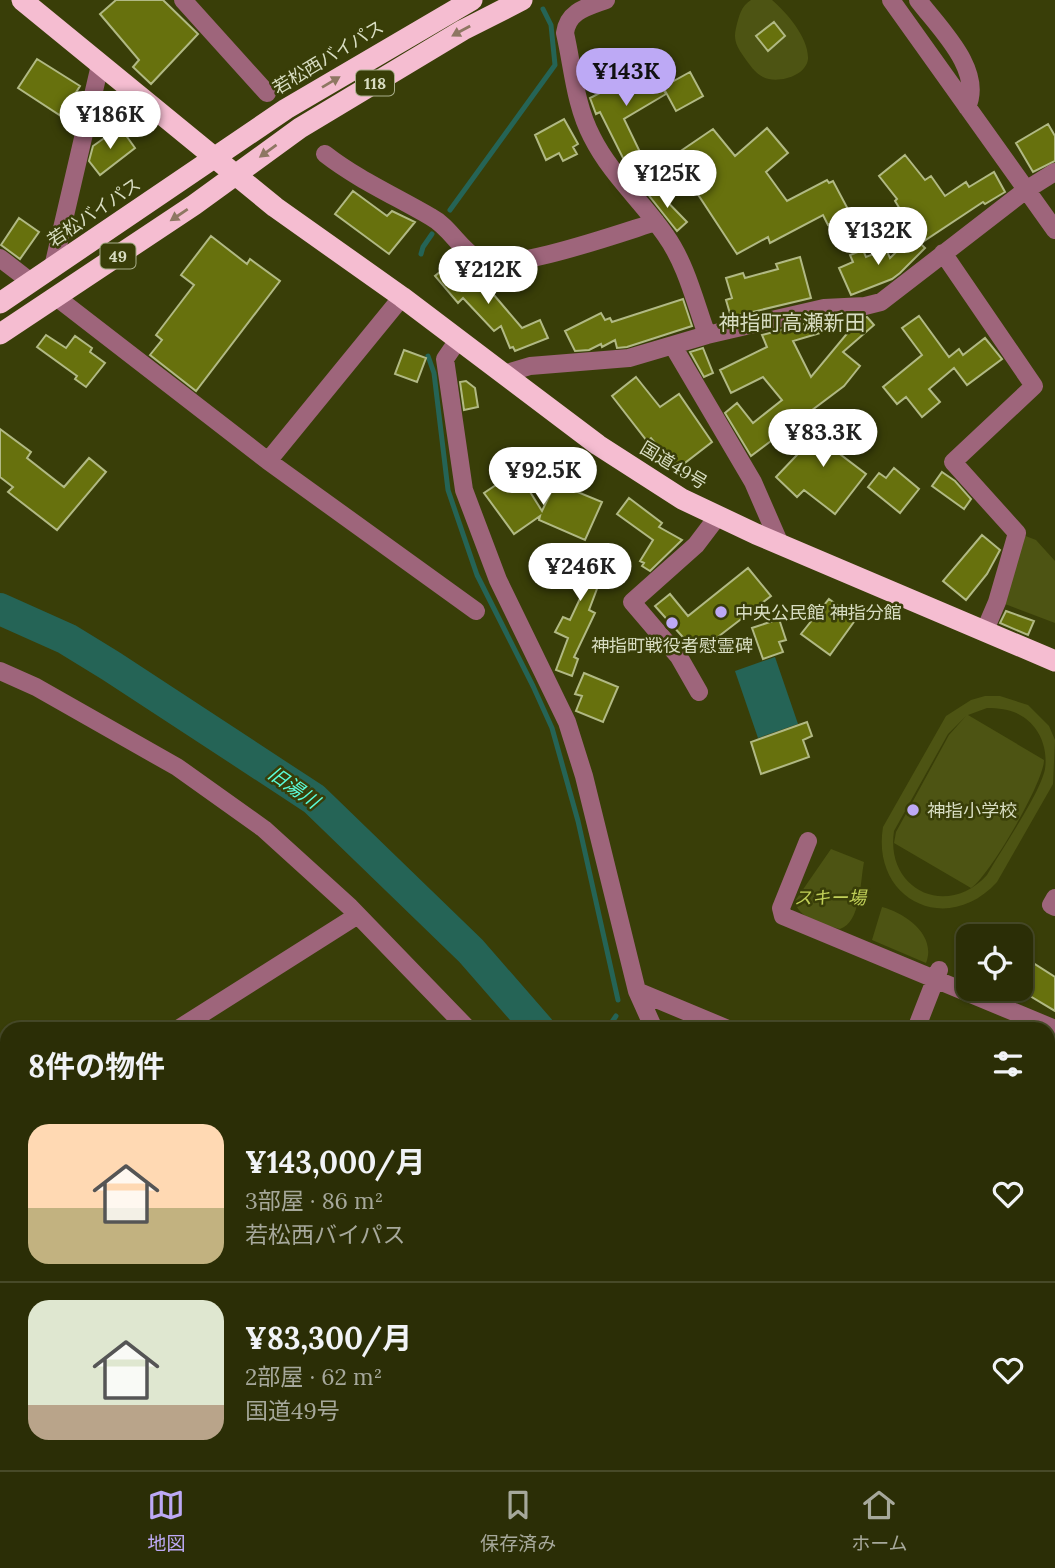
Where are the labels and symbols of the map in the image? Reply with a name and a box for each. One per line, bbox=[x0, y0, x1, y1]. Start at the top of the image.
street label: 若松西バイパス bbox=[268, 15, 388, 99]
one-way arrow bbox=[452, 25, 471, 37]
pin: ¥143K bbox=[577, 48, 675, 108]
road number: 118 bbox=[356, 71, 394, 96]
one-way arrow bbox=[322, 75, 341, 88]
pin: ¥186K bbox=[61, 92, 159, 151]
one-way arrow bbox=[259, 144, 277, 158]
pin: ¥125K bbox=[618, 150, 716, 210]
street label: 若松バイパス bbox=[43, 172, 145, 252]
one-way arrow bbox=[170, 208, 188, 222]
pin: ¥132K bbox=[829, 208, 927, 267]
road number: 49 bbox=[100, 244, 136, 268]
pin: ¥212K bbox=[439, 246, 537, 306]
district label: 神指町高瀬新田 bbox=[719, 309, 866, 336]
pin: ¥83.3K bbox=[766, 410, 880, 469]
street label: 国道49号 bbox=[636, 436, 712, 494]
pin: ¥92.5K bbox=[486, 448, 600, 507]
pin: ¥246K bbox=[531, 544, 629, 603]
place label: 中央公民館 神指分館 bbox=[735, 601, 902, 624]
marker: 中央公民館 神指分館 bbox=[713, 604, 729, 620]
marker: 神指町戦役者慰霊碑 bbox=[664, 615, 680, 631]
place label: 神指町戦役者慰霊碑 bbox=[591, 634, 753, 657]
water label: 旧湯川 bbox=[264, 761, 326, 814]
place label: 神指小学校 bbox=[927, 799, 1017, 822]
marker: 神指小学校 bbox=[905, 802, 921, 818]
park label: スキー場 bbox=[794, 886, 868, 909]

